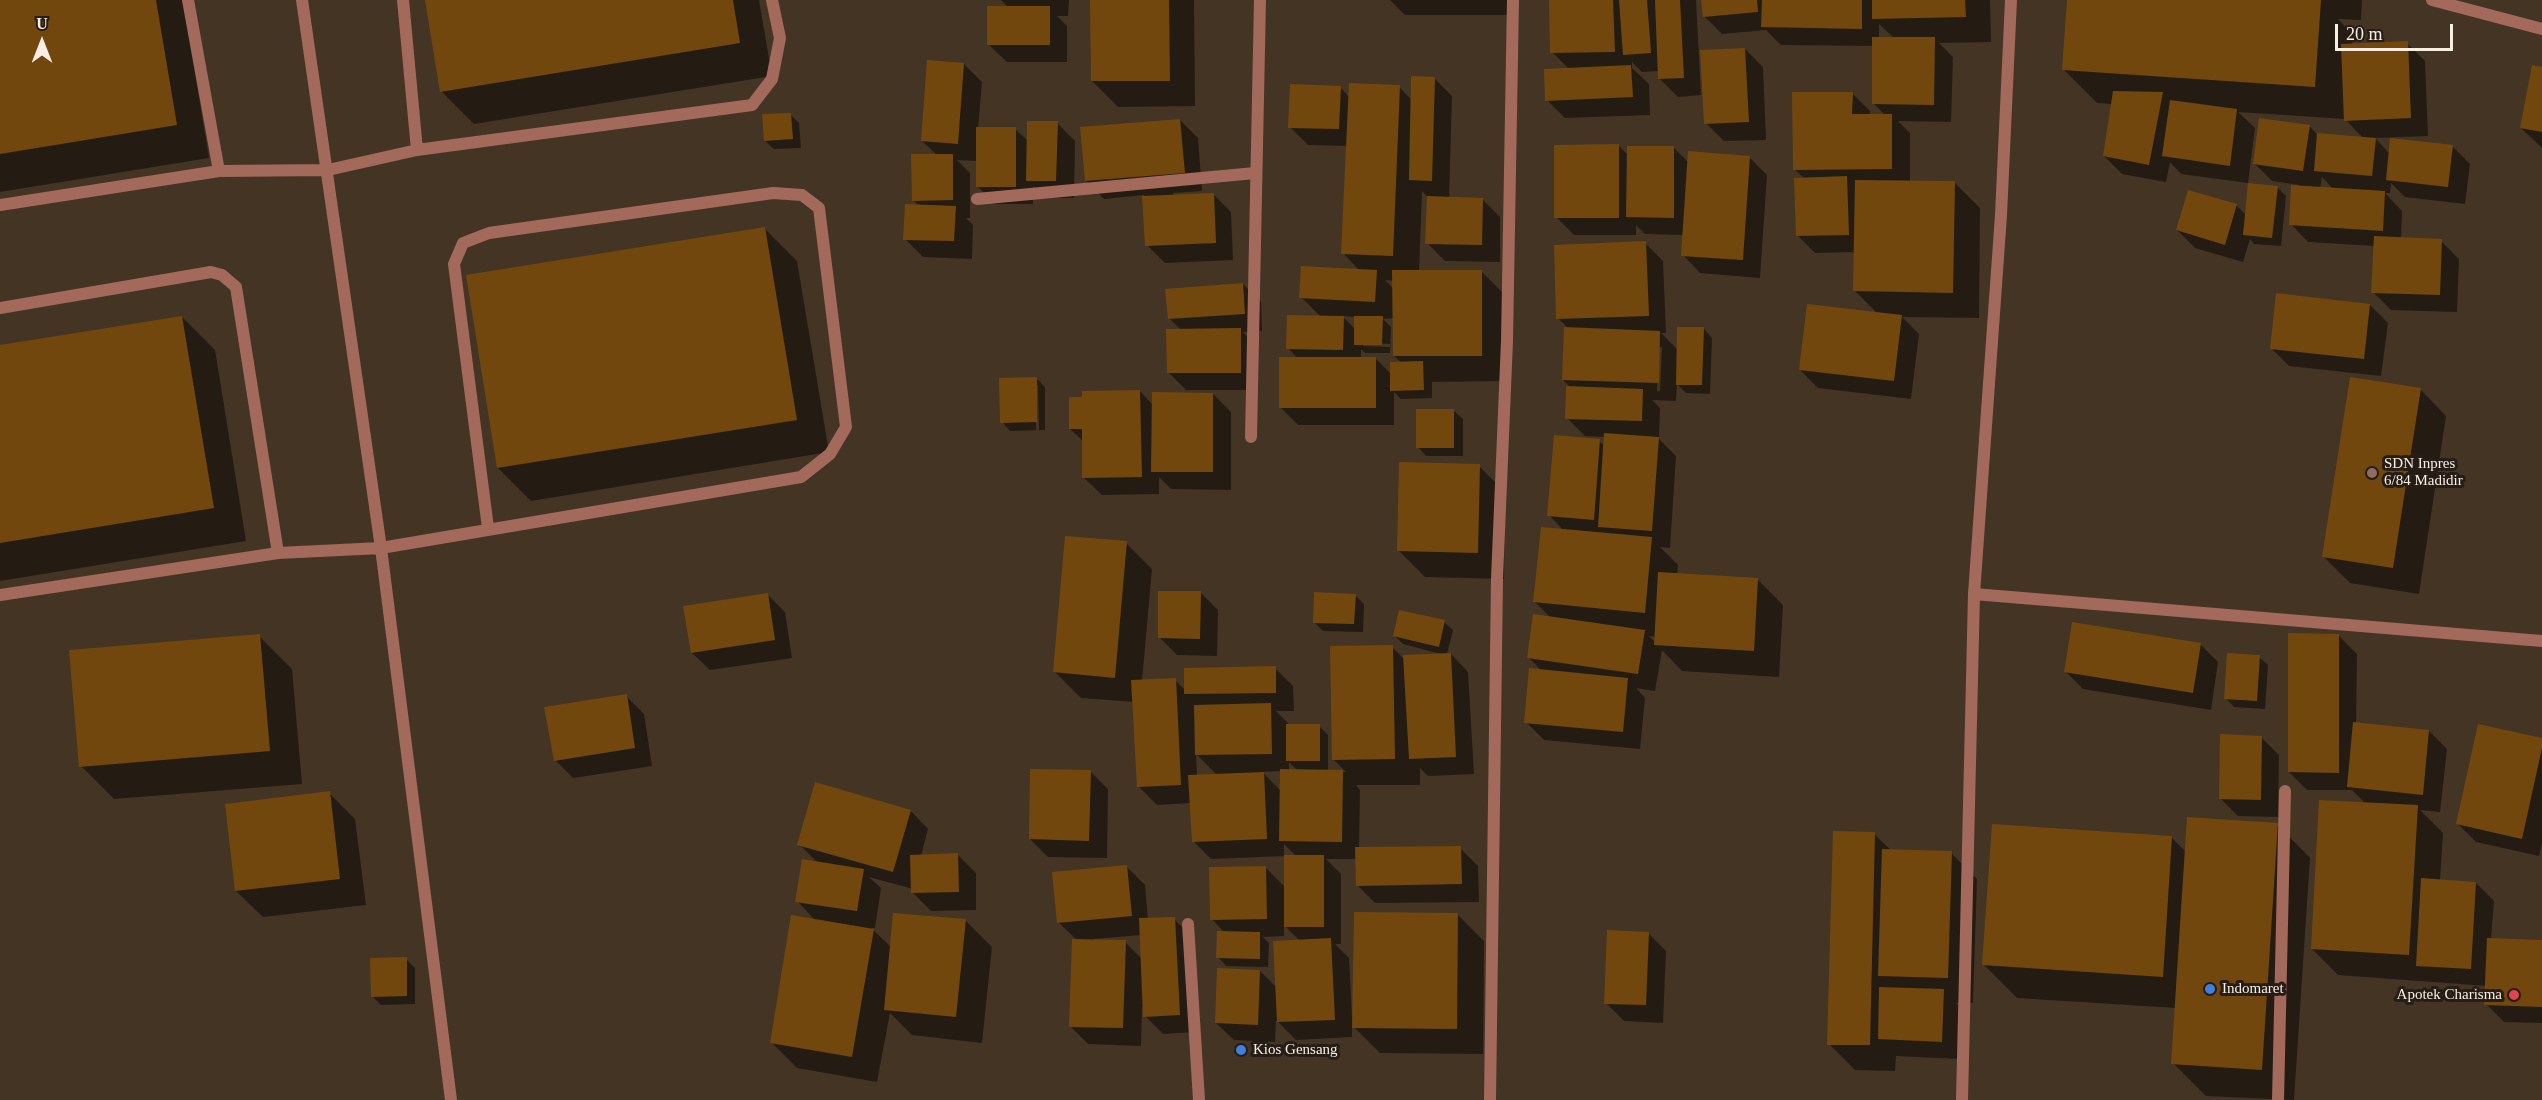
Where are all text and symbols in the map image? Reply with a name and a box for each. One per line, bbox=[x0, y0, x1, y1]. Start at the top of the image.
north arrow bbox=[12, 12, 72, 72]
scale bar bbox=[2338, 12, 2456, 50]
text: U bbox=[36, 15, 48, 32]
text: 20 m bbox=[2346, 24, 2383, 44]
place label: SDN Inpres 6/84 Madidir bbox=[2384, 455, 2463, 490]
marker: SDN Inpres 6/84 Madidir bbox=[2365, 466, 2379, 480]
place label: Indomaret bbox=[2222, 980, 2284, 998]
marker: Indomaret bbox=[2203, 982, 2217, 996]
place label: Apotek Charisma bbox=[2397, 986, 2502, 1004]
marker: Apotek Charisma bbox=[2507, 988, 2521, 1002]
place label: Kios Gensang bbox=[1253, 1041, 1338, 1059]
marker: Kios Gensang bbox=[1234, 1043, 1248, 1057]

